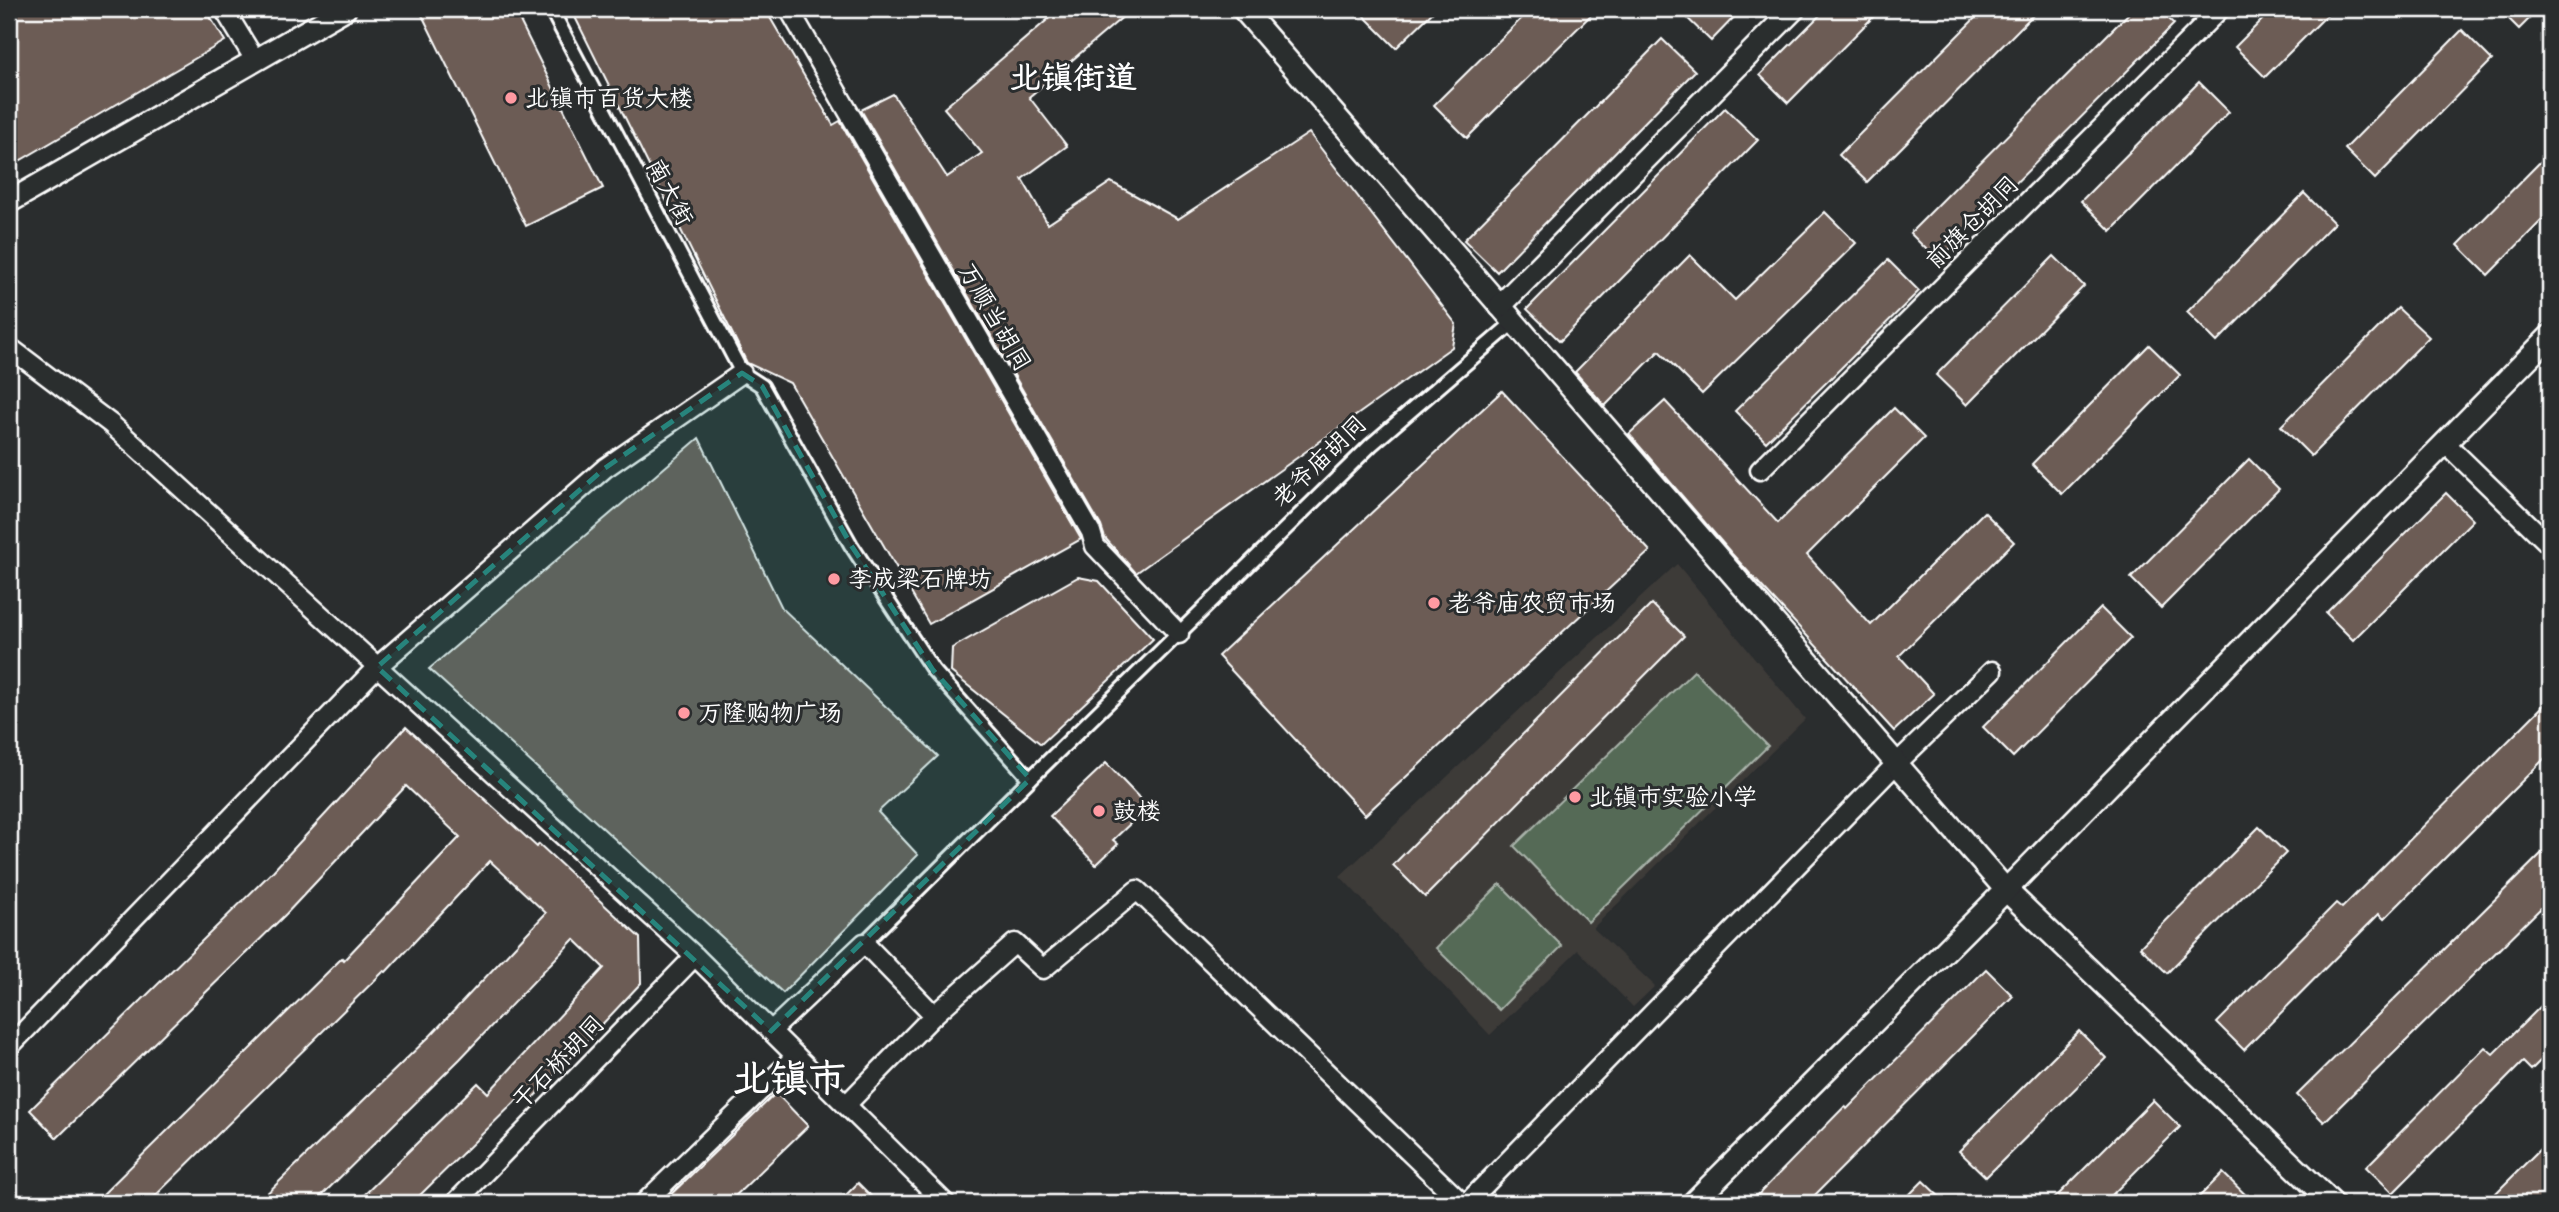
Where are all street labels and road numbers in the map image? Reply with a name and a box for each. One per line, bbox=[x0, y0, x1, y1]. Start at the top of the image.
street label: 南大街 bbox=[641, 154, 699, 230]
street label: 前旗仓胡同 bbox=[1920, 170, 2024, 274]
street label: 万顺当胡同 bbox=[953, 258, 1037, 376]
street label: 老爷庙胡同 bbox=[1266, 409, 1372, 513]
street label: 干石桥胡同 bbox=[506, 1009, 610, 1115]

